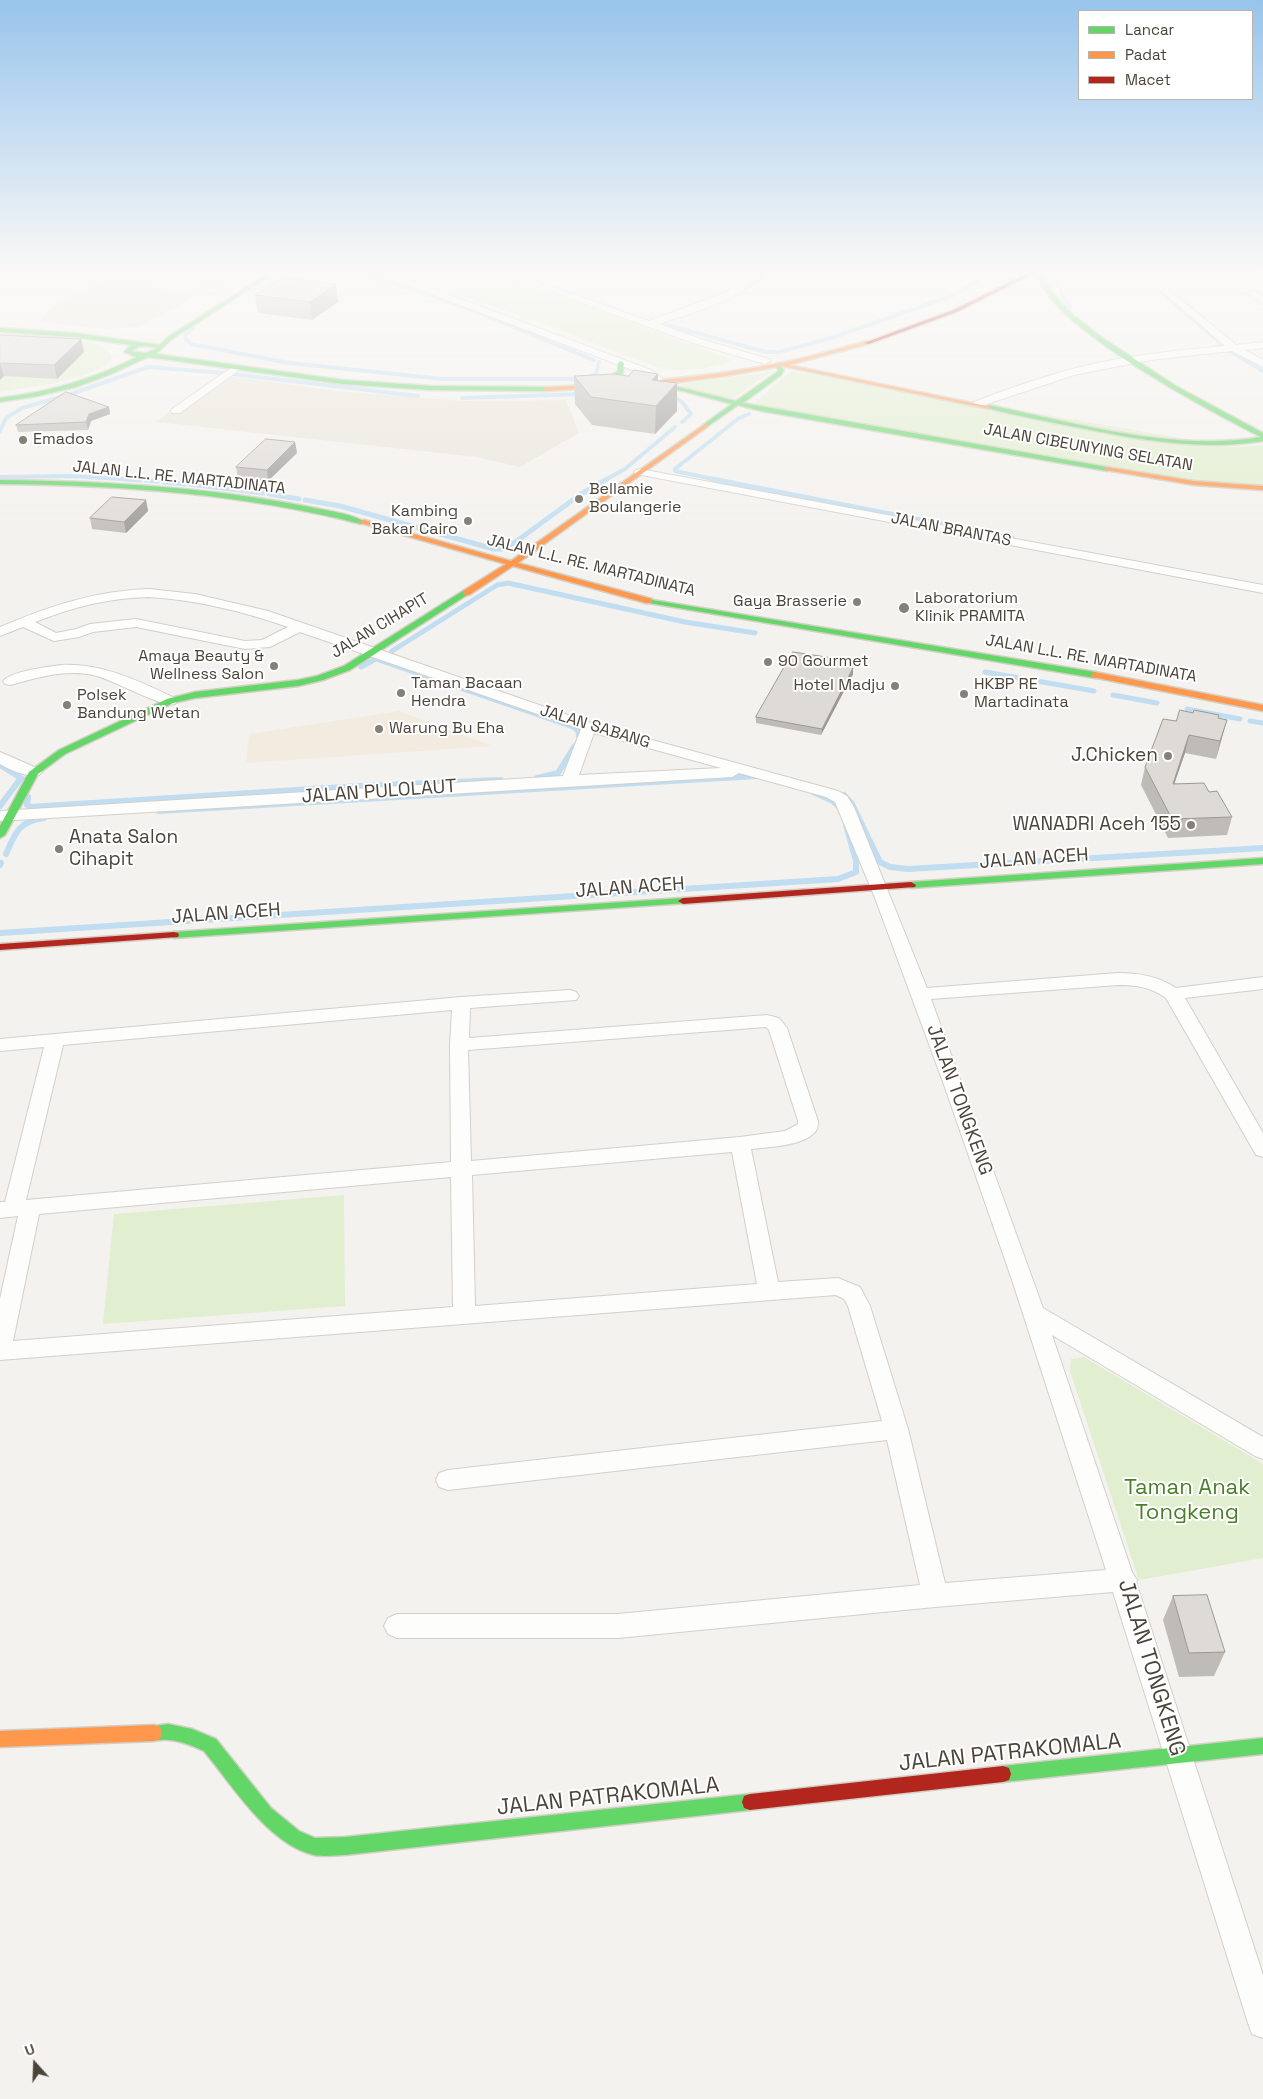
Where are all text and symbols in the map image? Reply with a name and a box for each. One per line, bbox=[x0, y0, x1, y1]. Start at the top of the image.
legend bbox=[1078, 10, 1253, 100]
text: Lancar bbox=[1125, 20, 1174, 39]
text: Padat bbox=[1125, 45, 1167, 64]
text: Macet bbox=[1125, 70, 1171, 89]
street label: JALAN CIBEUNYING SELATAN bbox=[982, 420, 1194, 476]
place label: Emados bbox=[33, 430, 93, 450]
marker: Emados bbox=[17, 434, 29, 446]
street label: JALAN L.L. RE. MARTADINATA bbox=[72, 457, 286, 499]
place label: Bellamie Boulangerie bbox=[589, 480, 681, 518]
marker: Bellamie Boulangerie bbox=[573, 493, 585, 505]
place label: Kambing Bakar Cairo bbox=[371, 502, 458, 540]
street label: JALAN BRANTAS bbox=[889, 509, 1013, 551]
marker: Kambing Bakar Cairo bbox=[462, 515, 474, 527]
street label: JALAN L.L. RE. MARTADINATA bbox=[485, 531, 697, 601]
street label: JALAN CIHAPIT bbox=[328, 589, 432, 663]
place label: Laboratorium Klinik PRAMITA bbox=[915, 589, 1025, 627]
place label: Gaya Brasserie bbox=[733, 592, 847, 612]
marker: Gaya Brasserie bbox=[851, 596, 863, 608]
marker: Laboratorium Klinik PRAMITA bbox=[897, 601, 911, 615]
street label: JALAN L.L. RE. MARTADINATA bbox=[984, 631, 1198, 687]
place label: Amaya Beauty & Wellness Salon bbox=[138, 647, 264, 685]
place label: 90 Gourmet bbox=[778, 652, 869, 672]
marker: 90 Gourmet bbox=[762, 656, 774, 668]
marker: Amaya Beauty & Wellness Salon bbox=[268, 660, 280, 672]
place label: Taman Bacaan Hendra bbox=[411, 674, 522, 712]
place label: HKBP RE Martadinata bbox=[974, 675, 1069, 713]
place label: Hotel Madju bbox=[793, 676, 885, 696]
marker: Hotel Madju bbox=[889, 680, 901, 692]
place label: Polsek Bandung Wetan bbox=[77, 686, 200, 724]
marker: Taman Bacaan Hendra bbox=[395, 687, 407, 699]
marker: HKBP RE Martadinata bbox=[958, 688, 970, 700]
marker: Polsek Bandung Wetan bbox=[61, 699, 73, 711]
street label: JALAN SABANG bbox=[538, 701, 652, 753]
place label: Warung Bu Eha bbox=[389, 719, 505, 739]
marker: Warung Bu Eha bbox=[373, 723, 385, 735]
place label: J.Chicken bbox=[1071, 745, 1158, 767]
marker: J.Chicken bbox=[1162, 750, 1174, 762]
street label: JALAN PULOLAUT bbox=[301, 775, 457, 809]
place label: WANADRI Aceh 155 bbox=[1012, 814, 1181, 836]
marker: WANADRI Aceh 155 bbox=[1185, 819, 1197, 831]
place label: Anata Salon Cihapit bbox=[69, 827, 178, 871]
marker: Anata Salon Cihapit bbox=[53, 843, 65, 855]
street label: JALAN ACEH bbox=[979, 844, 1089, 874]
street label: JALAN ACEH bbox=[575, 873, 685, 903]
street label: JALAN ACEH bbox=[171, 899, 281, 929]
street label: JALAN TONGKENG bbox=[921, 1022, 997, 1178]
park label: Taman Anak Tongkeng bbox=[1124, 1475, 1250, 1526]
street label: JALAN TONGKENG bbox=[1112, 1576, 1190, 1760]
street label: JALAN PATRAKOMALA bbox=[897, 1728, 1123, 1778]
street label: JALAN PATRAKOMALA bbox=[495, 1772, 721, 1822]
north arrow bbox=[10, 2039, 60, 2089]
text: U bbox=[22, 2040, 37, 2060]

